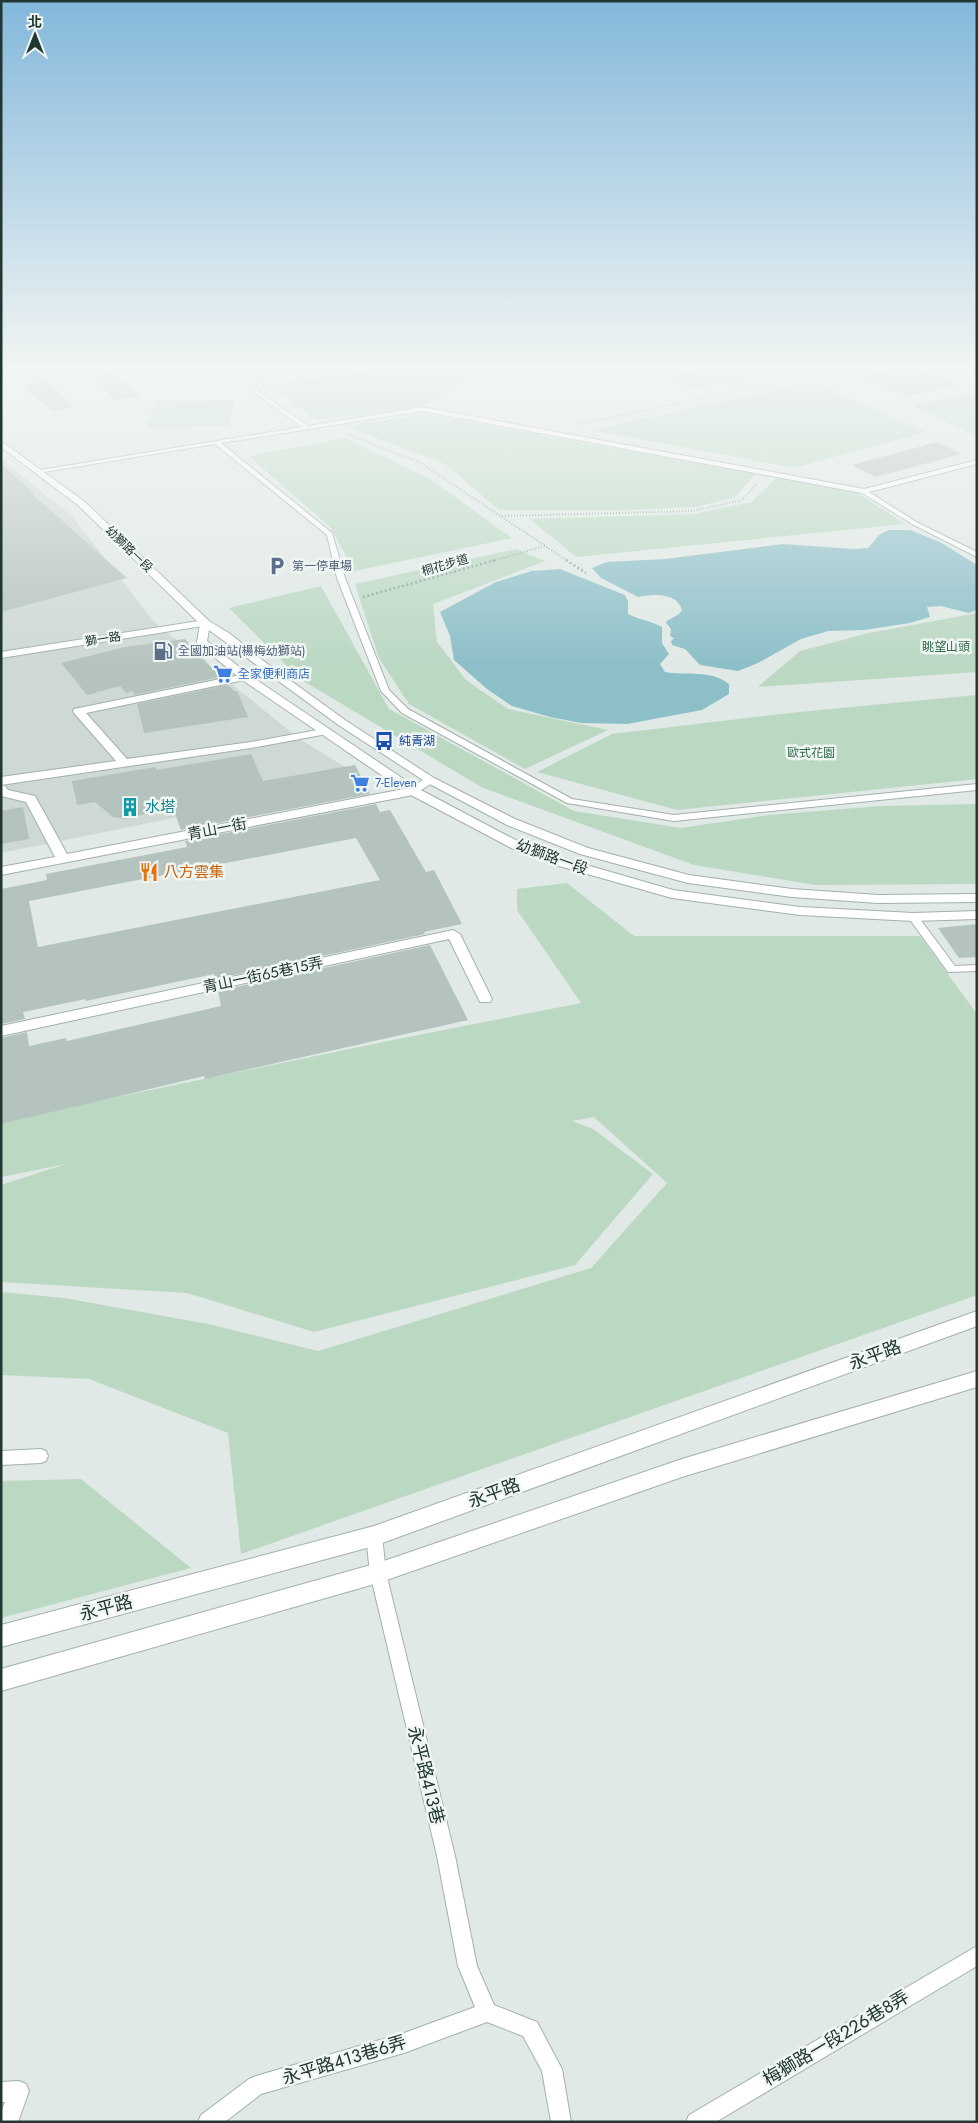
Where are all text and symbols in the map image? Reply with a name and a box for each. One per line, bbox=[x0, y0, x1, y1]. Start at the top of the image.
north arrow bbox=[10, 10, 60, 60]
text: 北 bbox=[28, 12, 42, 32]
street label: 幼獅路一段 bbox=[101, 522, 157, 576]
street label: 桐花步道 bbox=[419, 550, 471, 580]
parking icon: 第一停車場 bbox=[266, 555, 288, 577]
place label: 第一停車場 bbox=[292, 557, 352, 575]
street label: 獅一路 bbox=[84, 627, 122, 651]
park label: 眺望山頭 bbox=[922, 638, 970, 656]
fuel station icon: 全國加油站(楊梅幼獅站) bbox=[152, 640, 174, 662]
place label: 全國加油站(楊梅幼獅站) bbox=[178, 642, 305, 660]
supermarket icon: 全家便利商店 bbox=[212, 663, 234, 685]
place label: 全家便利商店 bbox=[238, 665, 310, 683]
bus stop icon: 純青湖 bbox=[373, 730, 395, 752]
place label: 純青湖 bbox=[399, 732, 435, 750]
park label: 歐式花園 bbox=[787, 744, 835, 762]
supermarket icon: 7-Eleven bbox=[349, 772, 371, 794]
place label: 7-Eleven bbox=[375, 774, 417, 792]
building icon: 水塔 bbox=[119, 796, 141, 818]
place label: 水塔 bbox=[145, 796, 175, 818]
street label: 青山一街 bbox=[185, 812, 249, 846]
street label: 幼獅路一段 bbox=[513, 834, 591, 880]
restaurant icon: 八方雲集 bbox=[138, 861, 160, 883]
place label: 八方雲集 bbox=[164, 861, 224, 883]
street label: 青山一街65巷15弄 bbox=[201, 952, 325, 998]
street label: 永平路 bbox=[845, 1334, 905, 1376]
street label: 永平路 bbox=[464, 1472, 524, 1514]
street label: 永平路 bbox=[77, 1588, 135, 1628]
street label: 永平路413巷 bbox=[401, 1723, 451, 1827]
street label: 梅獅路一段226巷8弄 bbox=[758, 1984, 914, 2092]
street label: 永平路413巷6弄 bbox=[279, 2029, 409, 2091]

